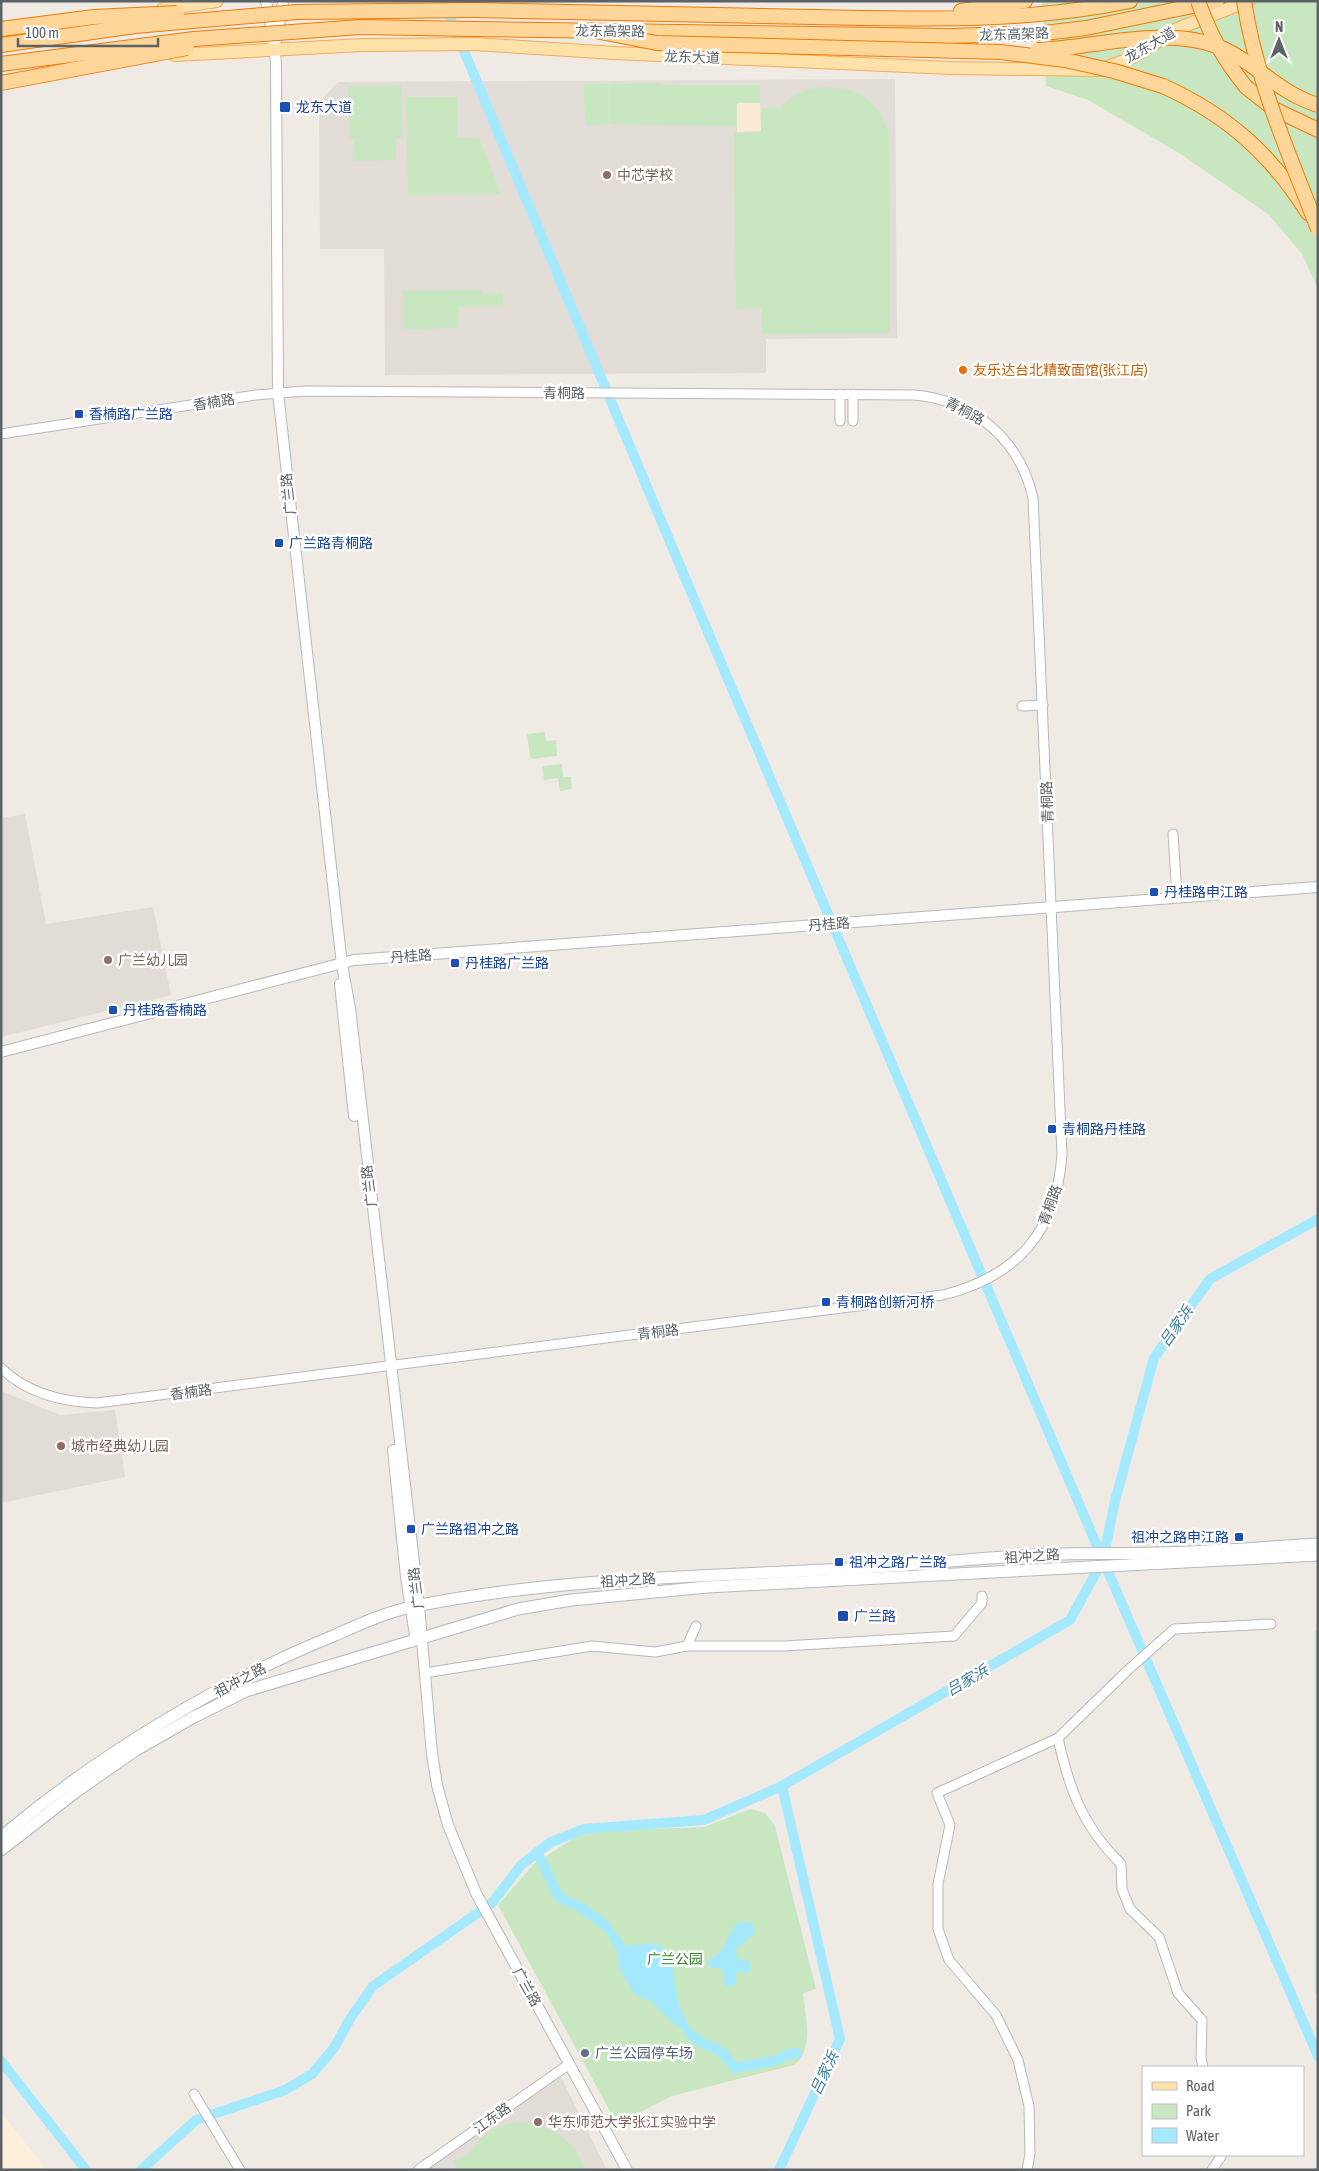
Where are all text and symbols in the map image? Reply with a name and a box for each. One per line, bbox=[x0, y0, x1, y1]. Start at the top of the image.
scale bar bbox=[18, 15, 158, 47]
north arrow bbox=[1254, 15, 1304, 65]
text: N bbox=[1275, 19, 1283, 35]
street label: 龙东高架路 bbox=[575, 22, 645, 40]
text: 100 m bbox=[25, 24, 59, 41]
street label: 龙东大道 bbox=[1122, 24, 1178, 66]
street label: 龙东高架路 bbox=[979, 25, 1049, 43]
street label: 龙东大道 bbox=[664, 48, 720, 66]
place label: 龙东大道 bbox=[296, 99, 352, 115]
marker: 龙东大道 bbox=[278, 100, 292, 114]
place label: 中芯学校 bbox=[617, 167, 673, 183]
marker: 中芯学校 bbox=[601, 169, 613, 181]
place label: 友乐达台北精致面馆(张江店) bbox=[973, 362, 1148, 378]
marker: 友乐达台北精致面馆(张江店) bbox=[957, 364, 969, 376]
street label: 青桐路 bbox=[543, 385, 585, 401]
street label: 香楠路 bbox=[192, 391, 236, 413]
street label: 青桐路 bbox=[943, 394, 987, 428]
place label: 香楠路广兰路 bbox=[89, 406, 173, 422]
marker: 香楠路广兰路 bbox=[73, 408, 85, 420]
street label: 广兰路 bbox=[278, 472, 298, 516]
place label: 广兰路青桐路 bbox=[289, 535, 373, 551]
marker: 广兰路青桐路 bbox=[273, 537, 285, 549]
street label: 青桐路 bbox=[1038, 781, 1056, 823]
place label: 丹桂路申江路 bbox=[1164, 884, 1248, 900]
marker: 丹桂路申江路 bbox=[1148, 886, 1160, 898]
street label: 丹桂路 bbox=[807, 915, 851, 933]
street label: 丹桂路 bbox=[389, 947, 433, 965]
place label: 广兰幼儿园 bbox=[118, 952, 188, 968]
marker: 广兰幼儿园 bbox=[102, 954, 114, 966]
place label: 丹桂路广兰路 bbox=[465, 955, 549, 971]
marker: 丹桂路广兰路 bbox=[449, 957, 461, 969]
place label: 丹桂路香楠路 bbox=[123, 1002, 207, 1018]
marker: 丹桂路香楠路 bbox=[107, 1004, 119, 1016]
place label: 青桐路丹桂路 bbox=[1062, 1121, 1146, 1137]
marker: 青桐路丹桂路 bbox=[1046, 1123, 1058, 1135]
street label: 广兰路 bbox=[359, 1164, 379, 1208]
street label: 青桐路 bbox=[1035, 1183, 1065, 1227]
place label: 青桐路创新河桥 bbox=[836, 1294, 934, 1310]
marker: 青桐路创新河桥 bbox=[820, 1296, 832, 1308]
water label: 吕家浜 bbox=[1156, 1301, 1197, 1349]
street label: 青桐路 bbox=[636, 1322, 680, 1342]
street label: 香楠路 bbox=[169, 1382, 213, 1402]
place label: 城市经典幼儿园 bbox=[71, 1438, 169, 1454]
marker: 城市经典幼儿园 bbox=[55, 1440, 67, 1452]
place label: 广兰路祖冲之路 bbox=[421, 1521, 519, 1537]
marker: 广兰路祖冲之路 bbox=[405, 1523, 417, 1535]
place label: 祖冲之路申江路 bbox=[1131, 1529, 1229, 1545]
marker: 祖冲之路申江路 bbox=[1233, 1531, 1245, 1543]
street label: 祖冲之路 bbox=[1004, 1546, 1060, 1566]
place label: 祖冲之路广兰路 bbox=[849, 1554, 947, 1570]
marker: 祖冲之路广兰路 bbox=[833, 1556, 845, 1568]
street label: 广兰路 bbox=[406, 1566, 426, 1610]
street label: 祖冲之路 bbox=[600, 1570, 656, 1590]
place label: 广兰路 bbox=[854, 1608, 896, 1624]
marker: 广兰路 bbox=[836, 1609, 850, 1623]
street label: 祖冲之路 bbox=[212, 1660, 268, 1700]
water label: 吕家浜 bbox=[943, 1660, 992, 1699]
park label: 广兰公园 bbox=[647, 1951, 703, 1967]
street label: 广兰路 bbox=[510, 1965, 544, 2009]
place label: 广兰公园停车场 bbox=[595, 2045, 693, 2061]
marker: 广兰公园停车场 bbox=[579, 2047, 591, 2059]
water label: 吕家浜 bbox=[807, 2047, 842, 2097]
legend bbox=[1142, 2066, 1304, 2156]
text: Road bbox=[1186, 2077, 1215, 2094]
street label: 江东路 bbox=[470, 2099, 514, 2137]
text: Park bbox=[1186, 2102, 1211, 2119]
place label: 华东师范大学张江实验中学 bbox=[548, 2114, 716, 2130]
marker: 华东师范大学张江实验中学 bbox=[532, 2116, 544, 2128]
text: Water bbox=[1186, 2127, 1219, 2144]

